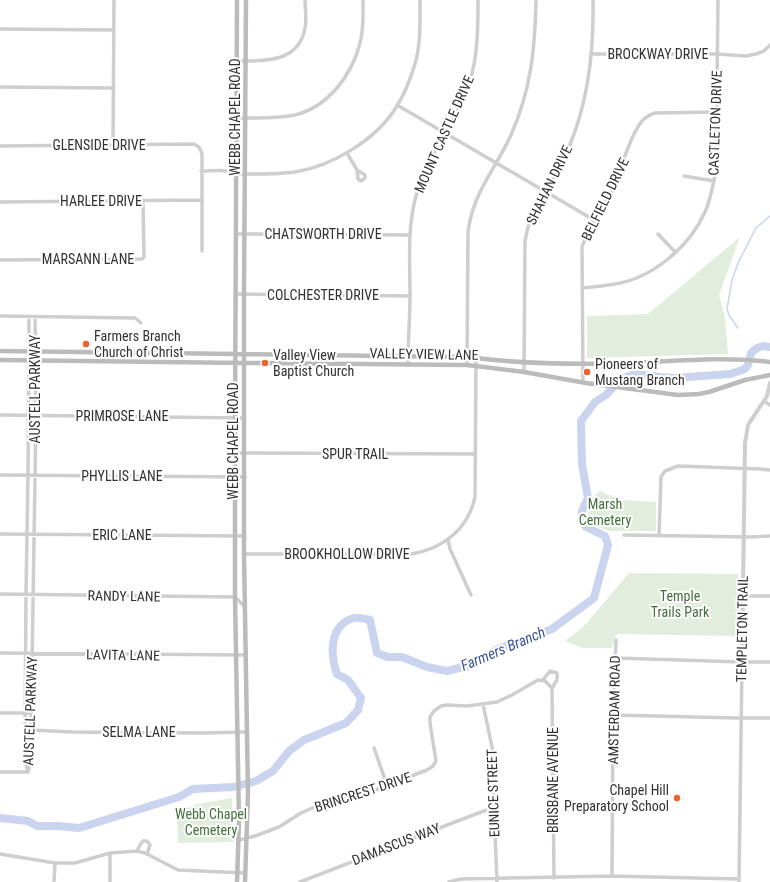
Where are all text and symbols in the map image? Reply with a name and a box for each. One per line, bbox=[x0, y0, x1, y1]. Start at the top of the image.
street label: BROCKWAY DRIVE bbox=[607, 46, 709, 62]
street label: WEBB CHAPEL ROAD bbox=[227, 58, 243, 176]
street label: CASTLETON DRIVE bbox=[705, 70, 725, 176]
street label: MOUNT CASTLE DRIVE bbox=[411, 73, 477, 195]
street label: GLENSIDE DRIVE bbox=[52, 137, 146, 153]
street label: SHAHAN DRIVE bbox=[523, 143, 575, 227]
street label: BELFIELD DRIVE bbox=[578, 155, 632, 243]
street label: HARLEE DRIVE bbox=[60, 193, 142, 209]
street label: CHATSWORTH DRIVE bbox=[264, 226, 382, 242]
street label: MARSANN LANE bbox=[42, 251, 134, 267]
street label: COLCHESTER DRIVE bbox=[267, 287, 379, 303]
place label: Farmers Branch Church of Christ bbox=[94, 328, 183, 360]
street label: AUSTELL PARKWAY bbox=[27, 334, 43, 443]
marker: Farmers Branch Church of Christ bbox=[81, 339, 91, 349]
street label: VALLEY VIEW LANE bbox=[369, 345, 479, 363]
place label: Valley View Baptist Church bbox=[273, 347, 354, 379]
place label: Pioneers of Mustang Branch bbox=[595, 356, 685, 388]
marker: Valley View Baptist Church bbox=[260, 358, 270, 368]
marker: Pioneers of Mustang Branch bbox=[582, 367, 592, 377]
street label: WEBB CHAPEL ROAD bbox=[225, 382, 241, 500]
street label: PRIMROSE LANE bbox=[75, 408, 169, 424]
street label: SPUR TRAIL bbox=[322, 446, 388, 462]
street label: PHYLLIS LANE bbox=[81, 468, 163, 484]
park label: Marsh Cemetery bbox=[579, 496, 631, 528]
street label: ERIC LANE bbox=[92, 527, 152, 543]
street label: BROOKHOLLOW DRIVE bbox=[284, 546, 410, 562]
street label: TEMPLETON TRAIL bbox=[733, 575, 751, 682]
street label: RANDY LANE bbox=[87, 587, 161, 605]
park label: Temple Trails Park bbox=[651, 588, 710, 620]
water label: Farmers Branch bbox=[458, 623, 548, 675]
street label: LAVITA LANE bbox=[86, 646, 160, 664]
street label: AMSTERDAM ROAD bbox=[605, 655, 623, 765]
street label: AUSTELL PARKWAY bbox=[20, 656, 40, 766]
street label: SELMA LANE bbox=[102, 724, 176, 740]
street label: BRISBANE AVENUE bbox=[545, 727, 561, 833]
street label: EUNICE STREET bbox=[483, 749, 503, 837]
street label: BRINCREST DRIVE bbox=[313, 769, 413, 815]
place label: Chapel Hill Preparatory School bbox=[564, 782, 669, 814]
marker: Chapel Hill Preparatory School bbox=[672, 793, 682, 803]
park label: Webb Chapel Cemetery bbox=[175, 806, 247, 838]
street label: DAMASCUS WAY bbox=[350, 820, 443, 868]

